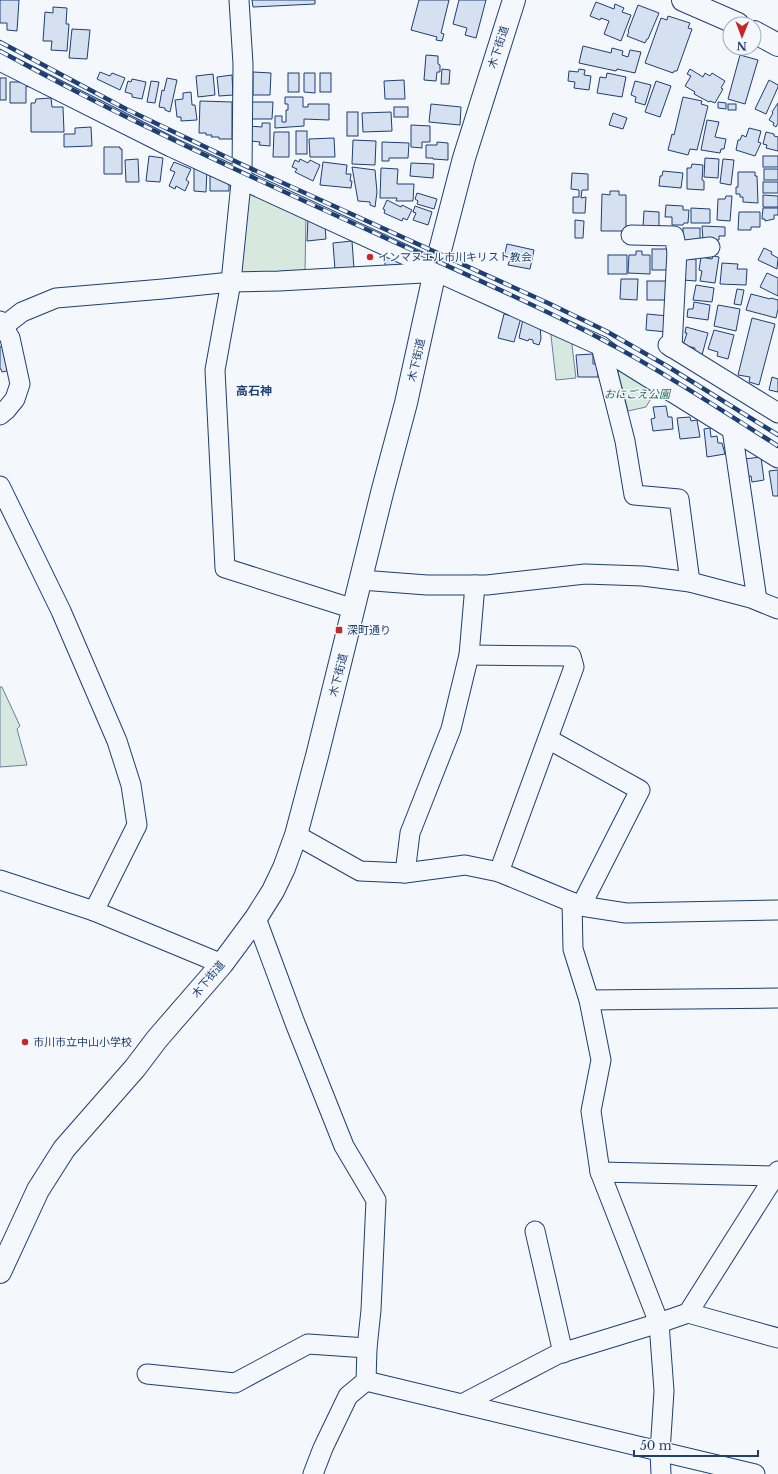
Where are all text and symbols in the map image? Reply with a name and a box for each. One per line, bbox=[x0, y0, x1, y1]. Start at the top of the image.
north arrow bbox=[722, 16, 762, 56]
street label: 木下街道 bbox=[485, 24, 511, 70]
text: N bbox=[736, 39, 747, 53]
place label: インマヌエル市川キリスト教会 bbox=[378, 250, 532, 264]
marker: インマヌエル市川キリスト教会 bbox=[365, 252, 375, 262]
street label: 木下街道 bbox=[404, 337, 428, 383]
district label: 高石神 bbox=[236, 383, 272, 398]
park label: おにごえ公園 bbox=[604, 387, 672, 401]
place label: 深町通り bbox=[347, 623, 391, 637]
marker: 深町通り bbox=[334, 625, 344, 635]
street label: 木下街道 bbox=[326, 652, 350, 698]
street label: 木下街道 bbox=[188, 958, 228, 1000]
place label: 市川市立中山小学校 bbox=[33, 1035, 132, 1049]
marker: 市川市立中山小学校 bbox=[20, 1037, 30, 1047]
scale bar bbox=[634, 1432, 758, 1458]
text: 50 m bbox=[640, 1438, 672, 1453]

